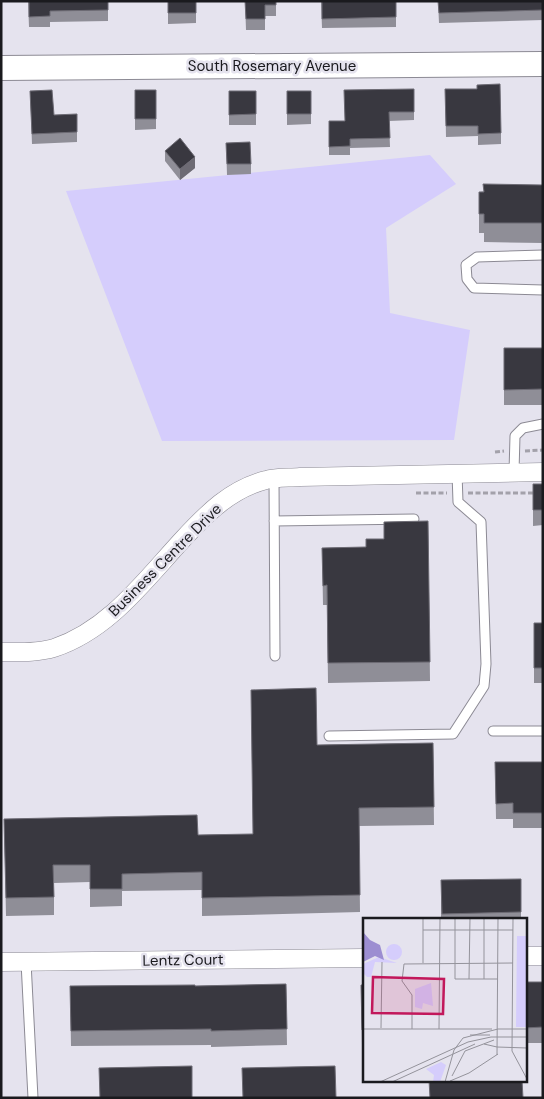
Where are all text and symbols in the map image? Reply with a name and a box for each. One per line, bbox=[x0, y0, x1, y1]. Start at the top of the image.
street label: South Rosemary Avenue bbox=[188, 56, 356, 76]
street label: Business Centre Drive bbox=[104, 499, 226, 621]
inset map bbox=[363, 918, 526, 1082]
street label: Lentz Court bbox=[142, 949, 224, 971]

